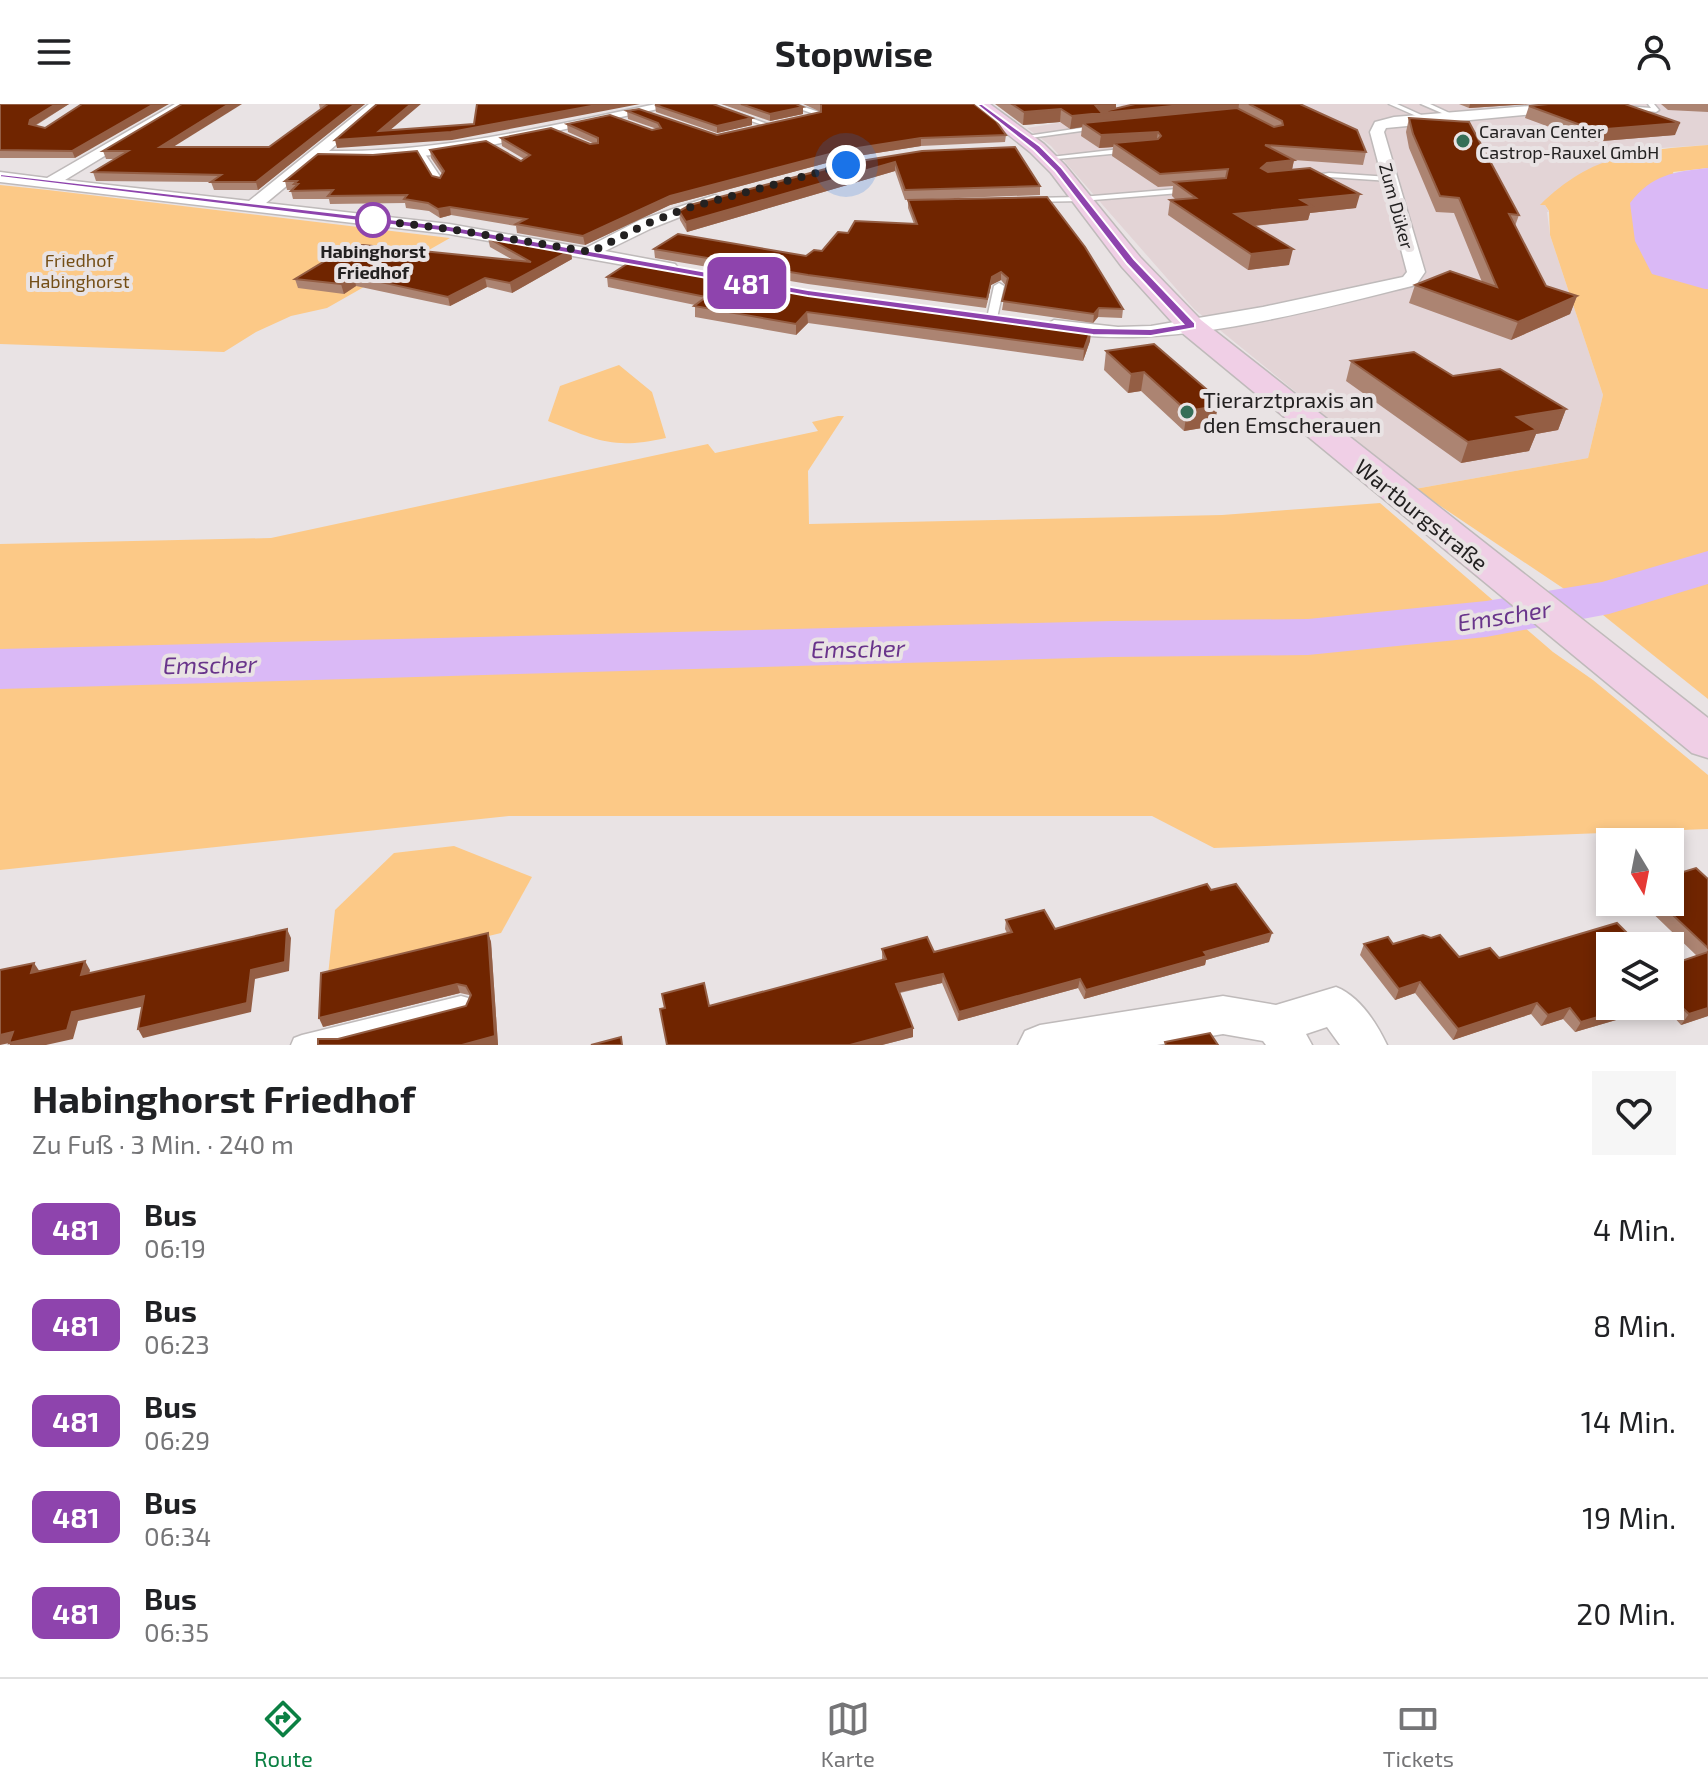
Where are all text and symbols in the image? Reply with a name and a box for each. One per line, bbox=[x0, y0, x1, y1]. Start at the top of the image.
icon: menu bbox=[32, 30, 76, 74]
icon: person bbox=[1632, 30, 1676, 74]
text: Stopwise bbox=[775, 31, 933, 74]
place label: Caravan Center Castrop-Rauxel GmbH bbox=[1479, 120, 1659, 163]
marker: Caravan Center Castrop-Rauxel GmbH bbox=[1454, 132, 1472, 150]
your location bbox=[826, 145, 866, 185]
street label: Zum Düker bbox=[1375, 161, 1419, 251]
marker: Habinghorst Friedhof bbox=[356, 203, 390, 237]
place label: Habinghorst Friedhof bbox=[320, 240, 426, 283]
park label: Friedhof Habinghorst bbox=[28, 249, 130, 292]
line badge: 481 bbox=[701, 257, 793, 309]
text: 481 bbox=[723, 266, 771, 300]
place label: Tierarztpraxis an den Emscherauen bbox=[1203, 386, 1381, 437]
marker: Tierarztpraxis an den Emscherauen bbox=[1178, 403, 1196, 421]
street label: Wartburgstraße bbox=[1350, 453, 1494, 575]
water label: Emscher bbox=[1455, 593, 1553, 637]
water label: Emscher bbox=[811, 633, 906, 663]
water label: Emscher bbox=[163, 649, 258, 679]
north arrow bbox=[1596, 828, 1684, 916]
map controls bbox=[1596, 828, 1684, 1020]
button: layers bbox=[1596, 932, 1684, 1020]
button: heart bbox=[1592, 1071, 1676, 1155]
text: Habinghorst Friedhof bbox=[32, 1075, 415, 1121]
text: Zu Fuß · 3 Min. · 240 m bbox=[32, 1128, 294, 1159]
text: Bus bbox=[144, 1196, 197, 1232]
text: 4 Min. bbox=[1593, 1211, 1676, 1247]
text: 481 bbox=[52, 1212, 100, 1246]
text: 06:19 bbox=[144, 1232, 206, 1263]
text: Bus bbox=[144, 1292, 197, 1328]
text: 8 Min. bbox=[1593, 1307, 1676, 1343]
text: 481 bbox=[52, 1308, 100, 1342]
text: 06:23 bbox=[144, 1328, 210, 1359]
text: Bus bbox=[144, 1388, 197, 1424]
text: 14 Min. bbox=[1581, 1403, 1676, 1439]
text: 481 bbox=[52, 1404, 100, 1438]
text: 06:29 bbox=[144, 1424, 210, 1455]
text: Bus bbox=[144, 1484, 197, 1520]
text: 19 Min. bbox=[1582, 1499, 1676, 1535]
text: 481 bbox=[52, 1500, 100, 1534]
text: 06:34 bbox=[144, 1520, 211, 1551]
text: Bus bbox=[144, 1580, 197, 1616]
text: 20 Min. bbox=[1576, 1595, 1676, 1631]
text: 481 bbox=[52, 1596, 100, 1630]
text: 06:35 bbox=[144, 1616, 209, 1647]
tab: Route bbox=[254, 1697, 313, 1771]
tab: Karte bbox=[821, 1697, 875, 1771]
tab: Tickets bbox=[1383, 1697, 1454, 1771]

